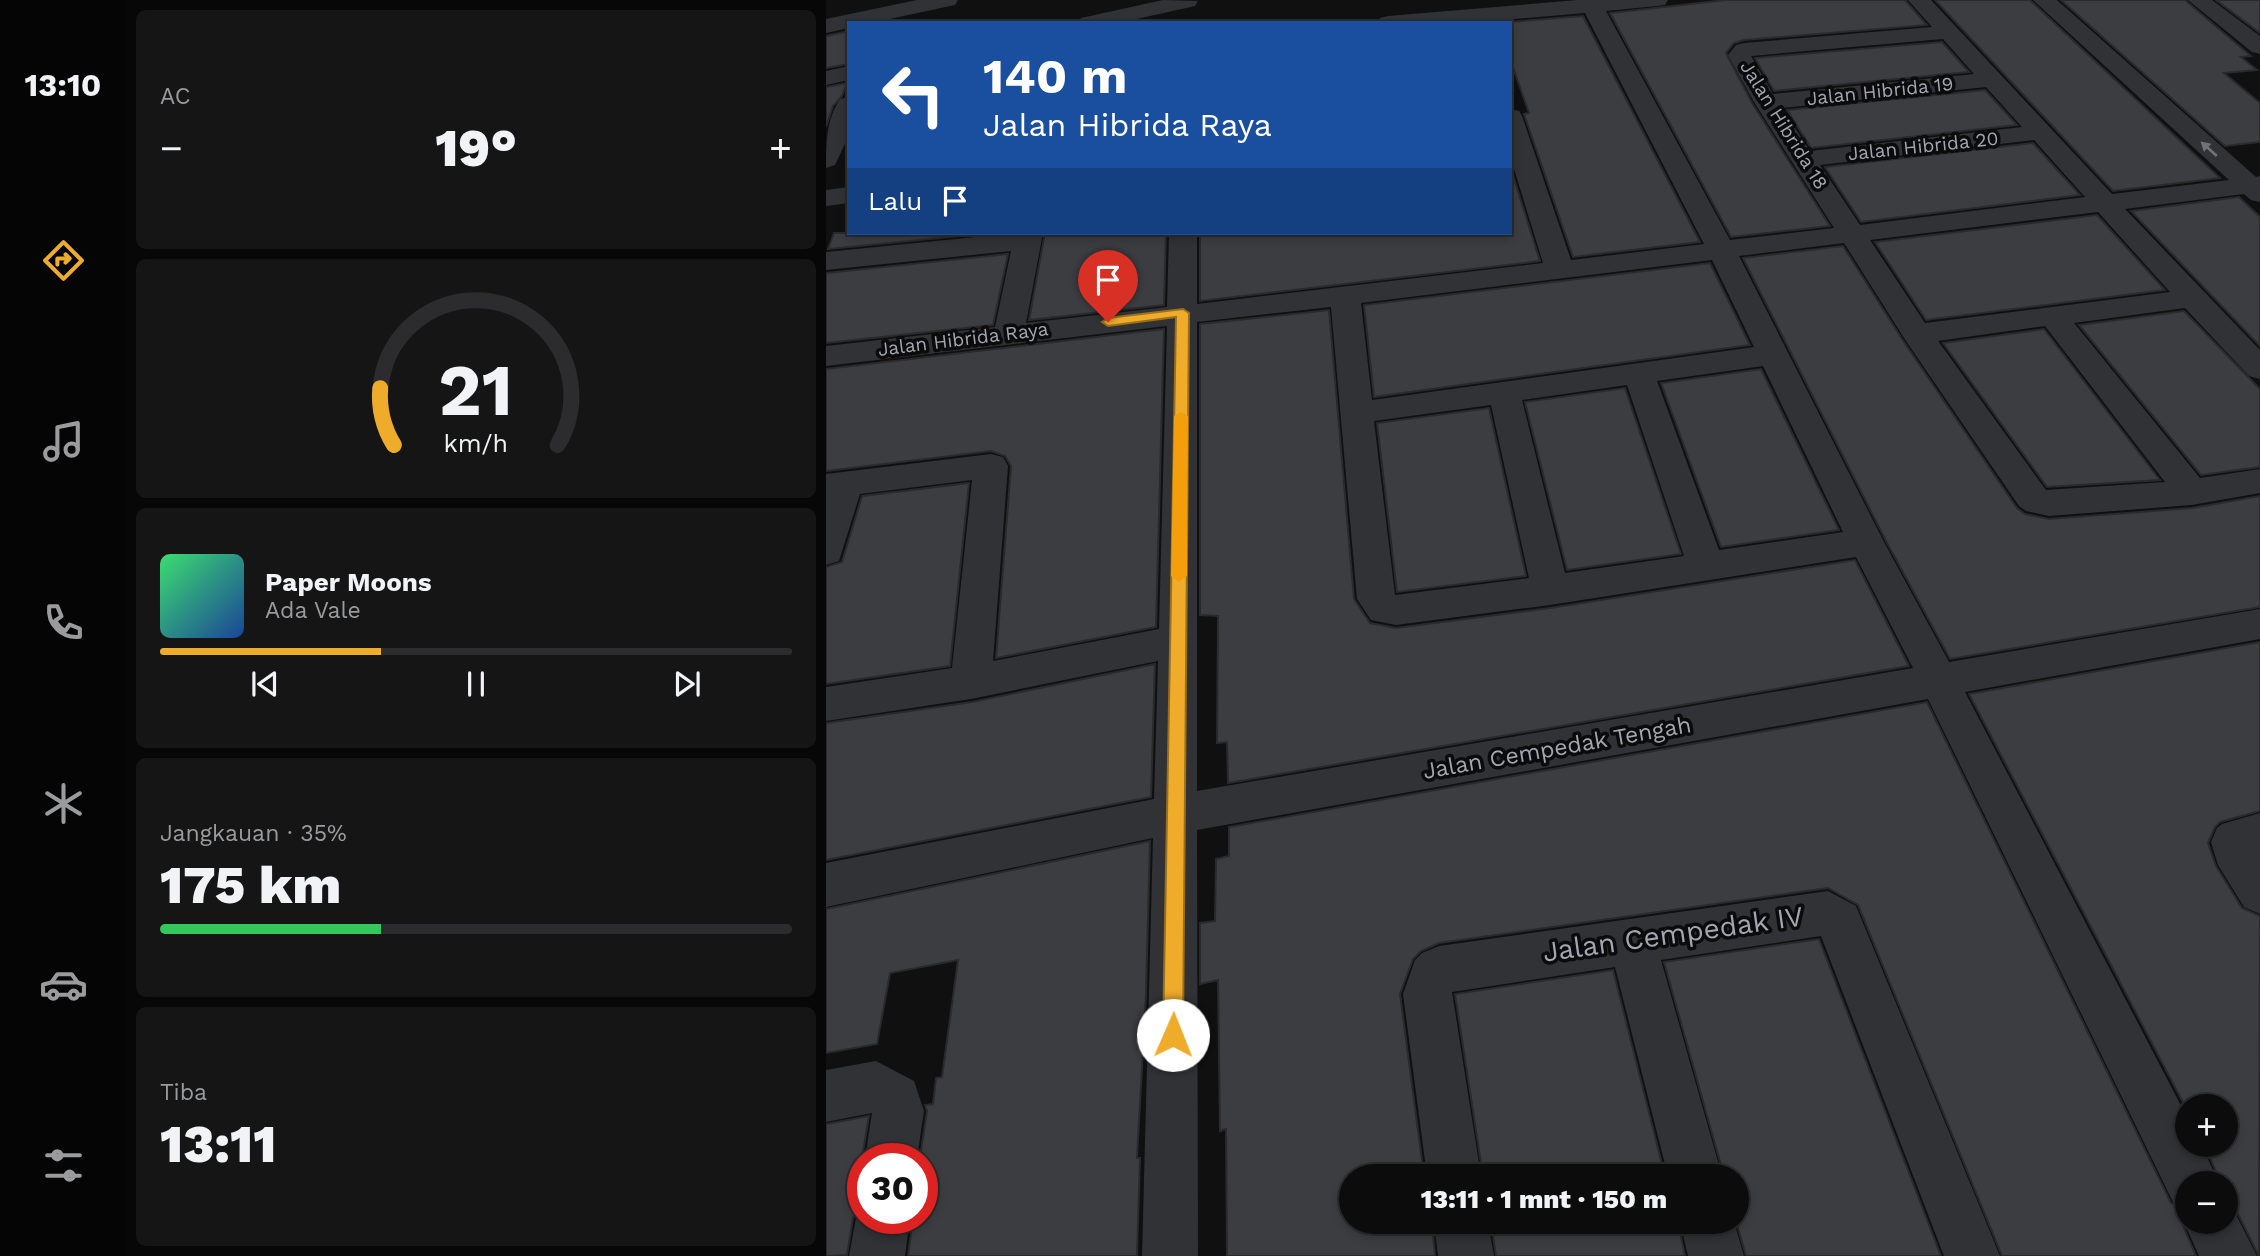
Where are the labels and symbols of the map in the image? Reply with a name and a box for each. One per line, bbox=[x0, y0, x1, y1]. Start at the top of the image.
street label: Jalan Hibrida 18 bbox=[1735, 57, 1833, 193]
street label: Jalan Hibrida 19 bbox=[1806, 72, 1954, 110]
street label: Jalan Hibrida 20 bbox=[1847, 127, 1999, 165]
one-way arrow bbox=[2201, 141, 2218, 157]
pin bbox=[1078, 250, 1138, 322]
street label: Jalan Hibrida Raya bbox=[876, 317, 1050, 361]
street label: Jalan Cempedak Tengah bbox=[1421, 711, 1693, 785]
street label: Jalan Cempedak IV bbox=[1541, 899, 1805, 969]
position arrow bbox=[1136, 998, 1210, 1072]
speed limit sign: 30 bbox=[847, 1143, 938, 1234]

